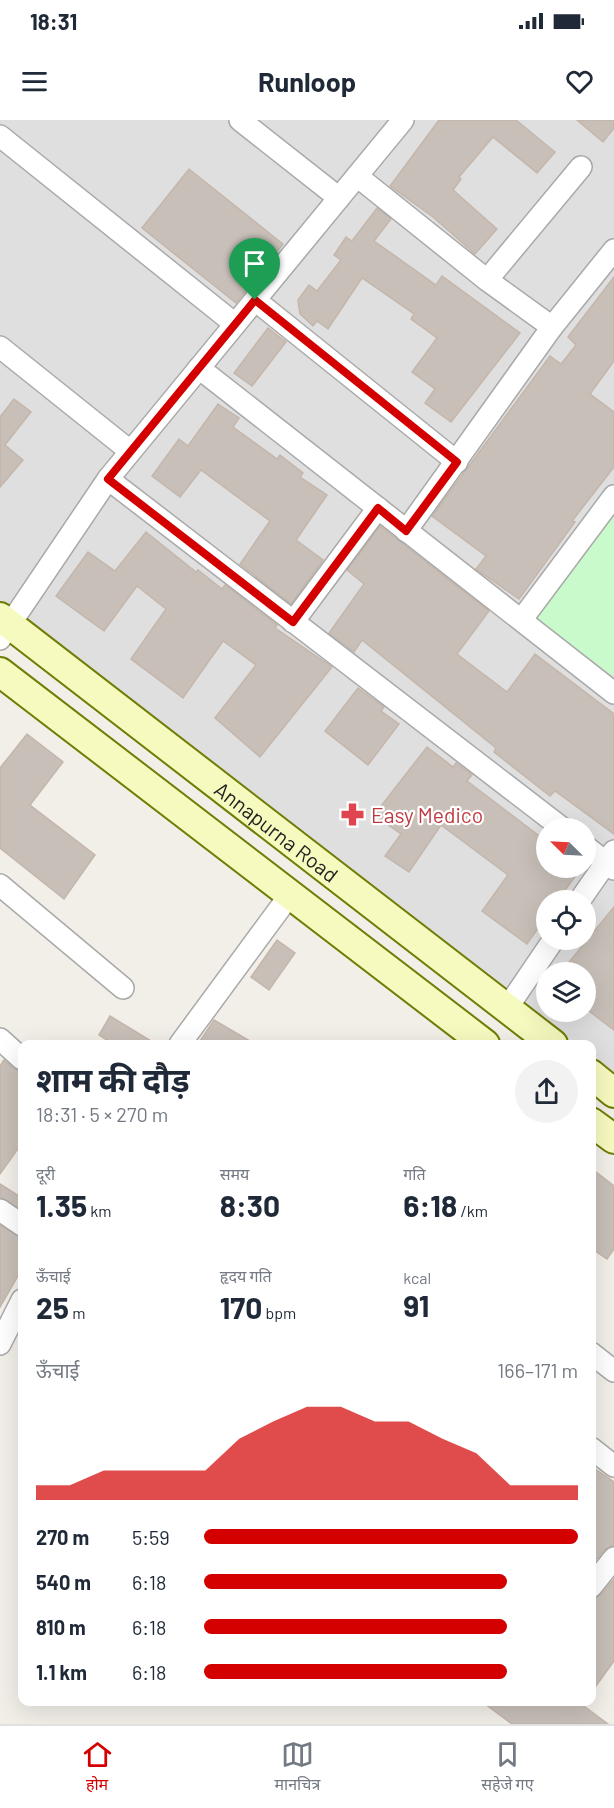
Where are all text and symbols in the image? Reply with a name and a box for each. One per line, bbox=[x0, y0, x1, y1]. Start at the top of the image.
text: 18:31 bbox=[30, 8, 77, 34]
icon: menu bbox=[18, 65, 51, 98]
text: Runloop bbox=[258, 65, 356, 97]
icon: heart bbox=[563, 65, 596, 98]
pin bbox=[229, 238, 280, 300]
icon: arrive bbox=[238, 247, 271, 280]
street label: Annapurna Road bbox=[210, 775, 344, 886]
pharmacy icon: Easy Medico bbox=[340, 801, 366, 827]
place label: Easy Medico bbox=[371, 802, 483, 827]
north arrow bbox=[536, 818, 596, 878]
map controls bbox=[536, 818, 596, 1022]
button: locate bbox=[536, 890, 596, 950]
button: layers bbox=[536, 962, 596, 1022]
text: शाम की दौड़ bbox=[36, 1059, 190, 1099]
button: share bbox=[515, 1060, 578, 1123]
text: 18:31 · 5 × 270 m bbox=[36, 1102, 168, 1126]
text: दूरी bbox=[36, 1164, 55, 1183]
text: समय bbox=[220, 1164, 249, 1183]
text: गति bbox=[403, 1164, 426, 1183]
text: 1.35 bbox=[36, 1187, 87, 1223]
text: 8:30 bbox=[220, 1187, 280, 1223]
text: 6:18 bbox=[403, 1187, 457, 1223]
text: km bbox=[87, 1201, 112, 1220]
text: /km bbox=[457, 1201, 488, 1220]
text: ऊँचाई bbox=[36, 1266, 71, 1285]
text: हृदय गति bbox=[220, 1266, 272, 1285]
text: kcal bbox=[403, 1268, 431, 1287]
text: 91 bbox=[403, 1287, 429, 1323]
text: 25 bbox=[36, 1289, 69, 1325]
text: 170 bbox=[220, 1289, 262, 1325]
text: m bbox=[69, 1303, 85, 1322]
text: bpm bbox=[262, 1303, 296, 1322]
text: ऊँचाई bbox=[36, 1358, 79, 1382]
text: 166–171 m bbox=[497, 1358, 578, 1382]
text: 270 m bbox=[36, 1525, 89, 1549]
text: 5:59 bbox=[132, 1525, 170, 1549]
text: 540 m bbox=[36, 1570, 91, 1594]
text: 6:18 bbox=[132, 1570, 167, 1594]
text: 810 m bbox=[36, 1615, 86, 1639]
text: 6:18 bbox=[132, 1615, 167, 1639]
text: 1.1 km bbox=[36, 1660, 87, 1684]
text: 6:18 bbox=[132, 1660, 167, 1684]
tab: होम bbox=[81, 1738, 114, 1797]
tab: मानचित्र bbox=[275, 1738, 320, 1797]
tab: सहेजे गए bbox=[481, 1738, 533, 1797]

